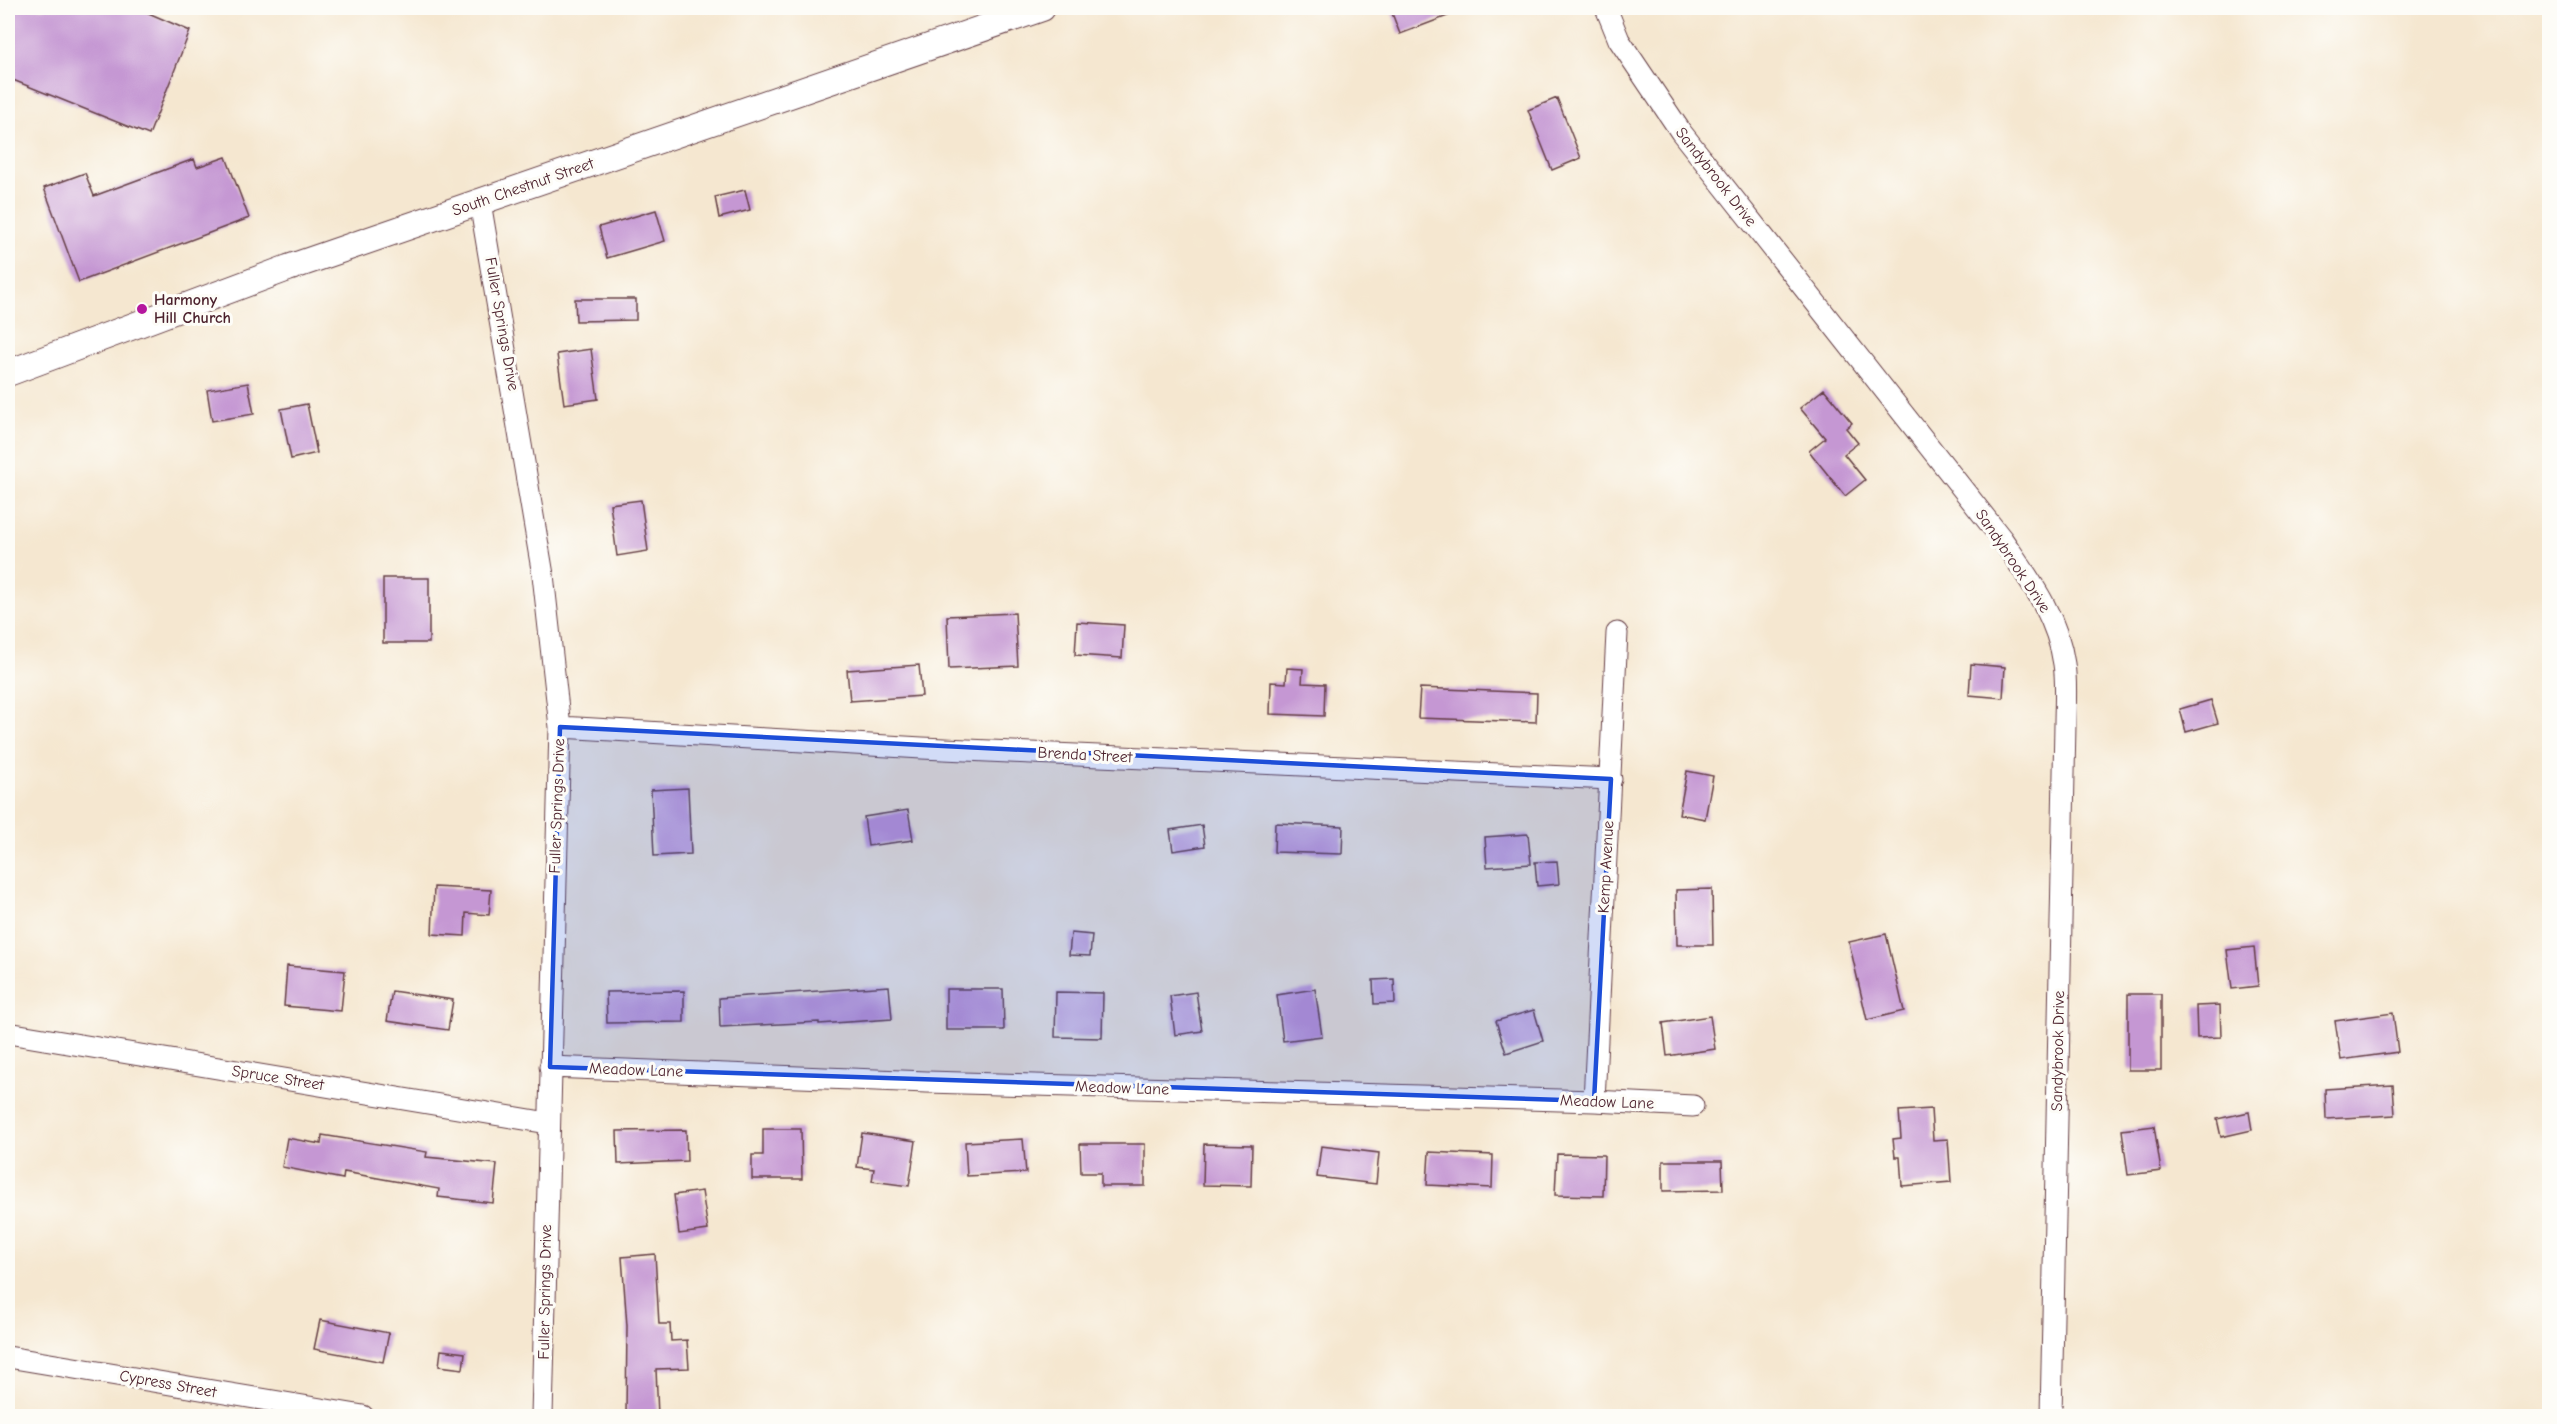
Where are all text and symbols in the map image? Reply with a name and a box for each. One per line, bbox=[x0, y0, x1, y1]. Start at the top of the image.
street label: Sandybrook Drive bbox=[1672, 124, 1760, 230]
street label: South Chestnut Street bbox=[450, 154, 597, 220]
street label: Fuller Springs Drive bbox=[481, 256, 523, 392]
place label: Harmony Hill Church bbox=[154, 291, 231, 327]
marker: Harmony Hill Church bbox=[135, 302, 149, 316]
street label: Sandybrook Drive bbox=[1972, 506, 2054, 616]
street label: Fuller Springs Drive bbox=[546, 738, 568, 874]
street label: Brenda Street bbox=[1037, 744, 1133, 766]
street label: Kemp Avenue bbox=[1595, 820, 1617, 914]
street label: Sandybrook Drive bbox=[2048, 991, 2068, 1111]
street label: Meadow Lane bbox=[589, 1059, 683, 1081]
street label: Spruce Street bbox=[231, 1062, 326, 1094]
street label: Meadow Lane bbox=[1075, 1077, 1169, 1099]
street label: Meadow Lane bbox=[1560, 1091, 1654, 1113]
street label: Fuller Springs Drive bbox=[535, 1224, 555, 1360]
street label: Cypress Street bbox=[118, 1367, 218, 1401]

